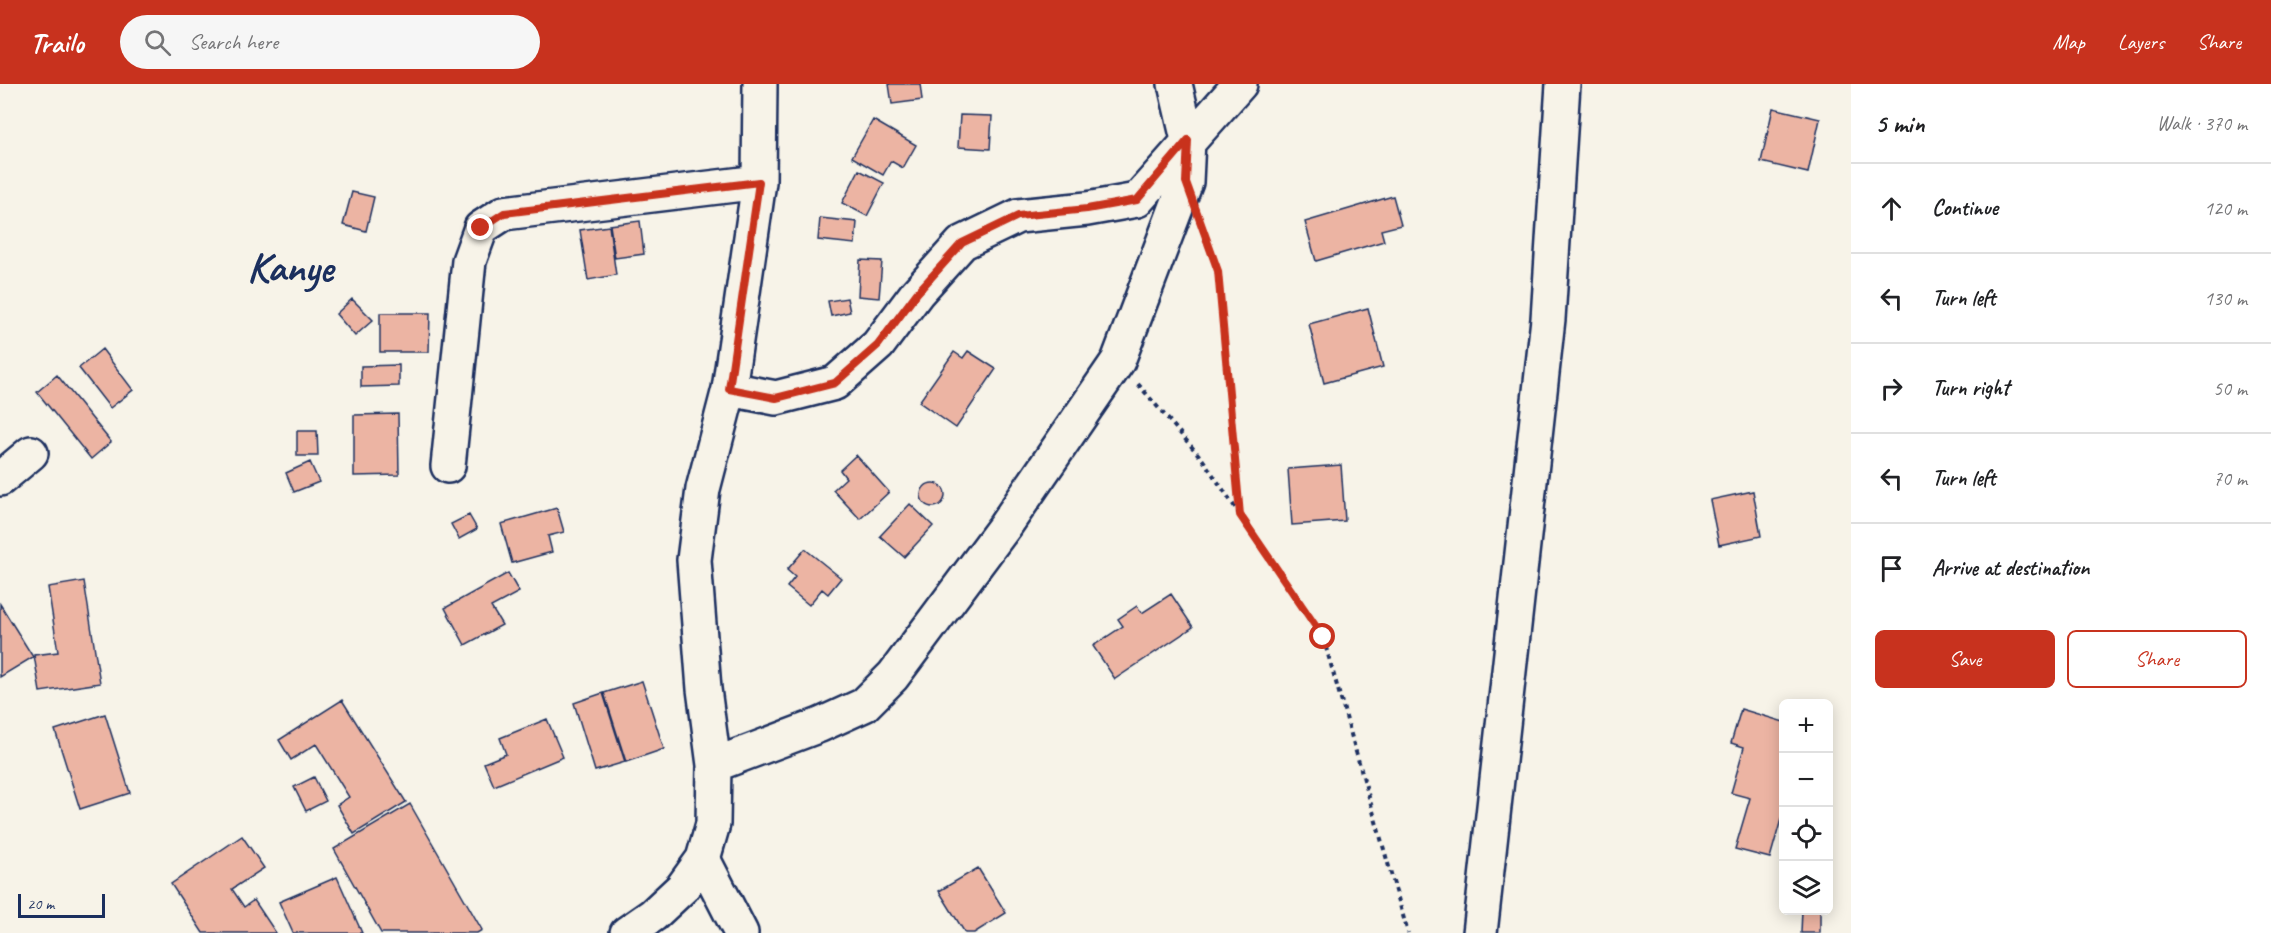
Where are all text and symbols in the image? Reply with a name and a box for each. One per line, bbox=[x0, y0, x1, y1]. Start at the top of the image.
search box bbox=[120, 15, 540, 69]
text: Trailo bbox=[30, 25, 84, 60]
icon: search bbox=[141, 26, 174, 59]
text: Search here bbox=[189, 28, 278, 56]
text: Map bbox=[2052, 29, 2085, 55]
text: Layers bbox=[2118, 29, 2164, 55]
text: Share bbox=[2197, 29, 2241, 55]
text: 5 min bbox=[1875, 107, 1924, 140]
text: Walk · 370 m bbox=[2157, 111, 2247, 136]
icon: ahead bbox=[1875, 192, 1908, 225]
text: Continue bbox=[1932, 194, 1998, 222]
text: 120 m bbox=[2204, 196, 2247, 221]
route end bbox=[467, 214, 493, 240]
district label: Kanye bbox=[247, 241, 336, 294]
icon: left bbox=[1875, 282, 1908, 315]
text: Turn left bbox=[1932, 284, 1996, 312]
text: 130 m bbox=[2204, 286, 2247, 311]
icon: right bbox=[1875, 372, 1908, 405]
text: Turn right bbox=[1932, 374, 2009, 402]
text: 50 m bbox=[2213, 376, 2247, 401]
icon: left bbox=[1875, 462, 1908, 495]
text: Turn left bbox=[1932, 464, 1996, 492]
text: 70 m bbox=[2213, 466, 2247, 491]
icon: arrive bbox=[1875, 552, 1908, 585]
text: Arrive at destination bbox=[1932, 554, 2089, 582]
route start bbox=[1309, 623, 1335, 649]
button: Save bbox=[1875, 630, 2055, 688]
button: Share bbox=[2067, 630, 2247, 688]
map controls bbox=[1779, 699, 1833, 915]
button: + bbox=[1779, 699, 1833, 753]
button: − bbox=[1779, 753, 1833, 807]
button: locate bbox=[1779, 807, 1833, 861]
button: layers bbox=[1779, 861, 1833, 915]
scale bar bbox=[18, 891, 105, 918]
text: 20 m bbox=[27, 894, 54, 914]

